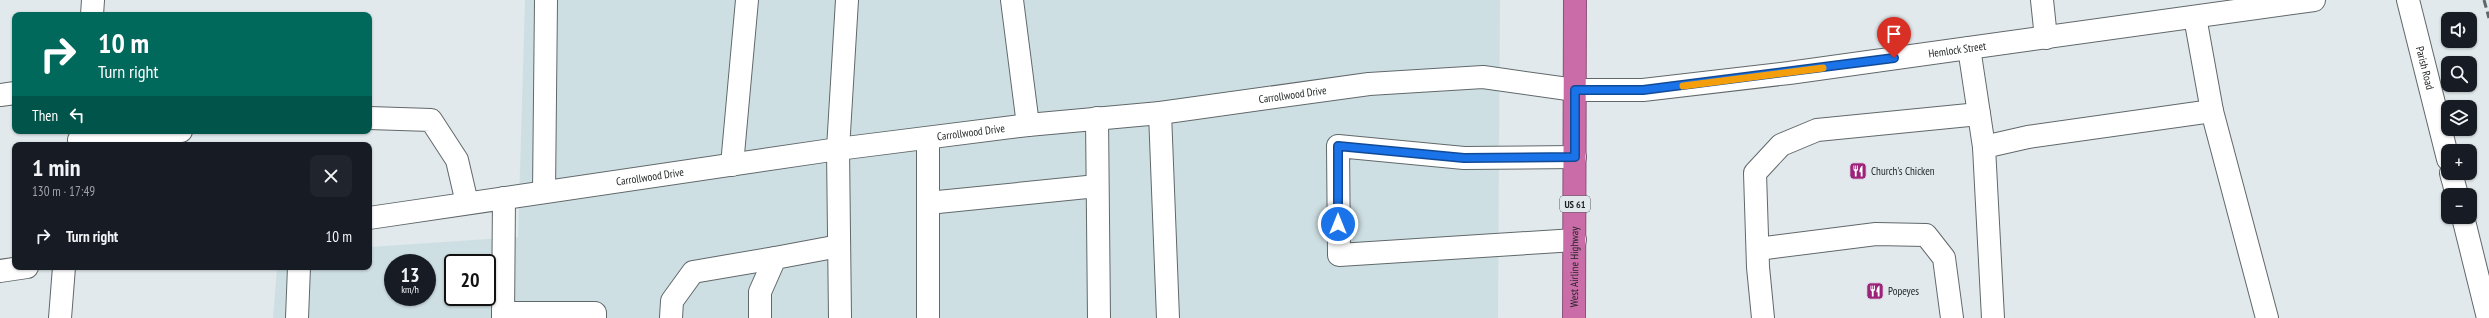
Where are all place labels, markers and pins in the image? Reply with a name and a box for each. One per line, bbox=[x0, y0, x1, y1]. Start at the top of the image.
pin bbox=[1877, 17, 1911, 58]
restaurant icon: Church's Chicken bbox=[1848, 161, 1868, 181]
place label: Church's Chicken bbox=[1871, 164, 1935, 178]
restaurant icon: Popeyes bbox=[1865, 281, 1885, 301]
place label: Popeyes bbox=[1888, 284, 1919, 298]

